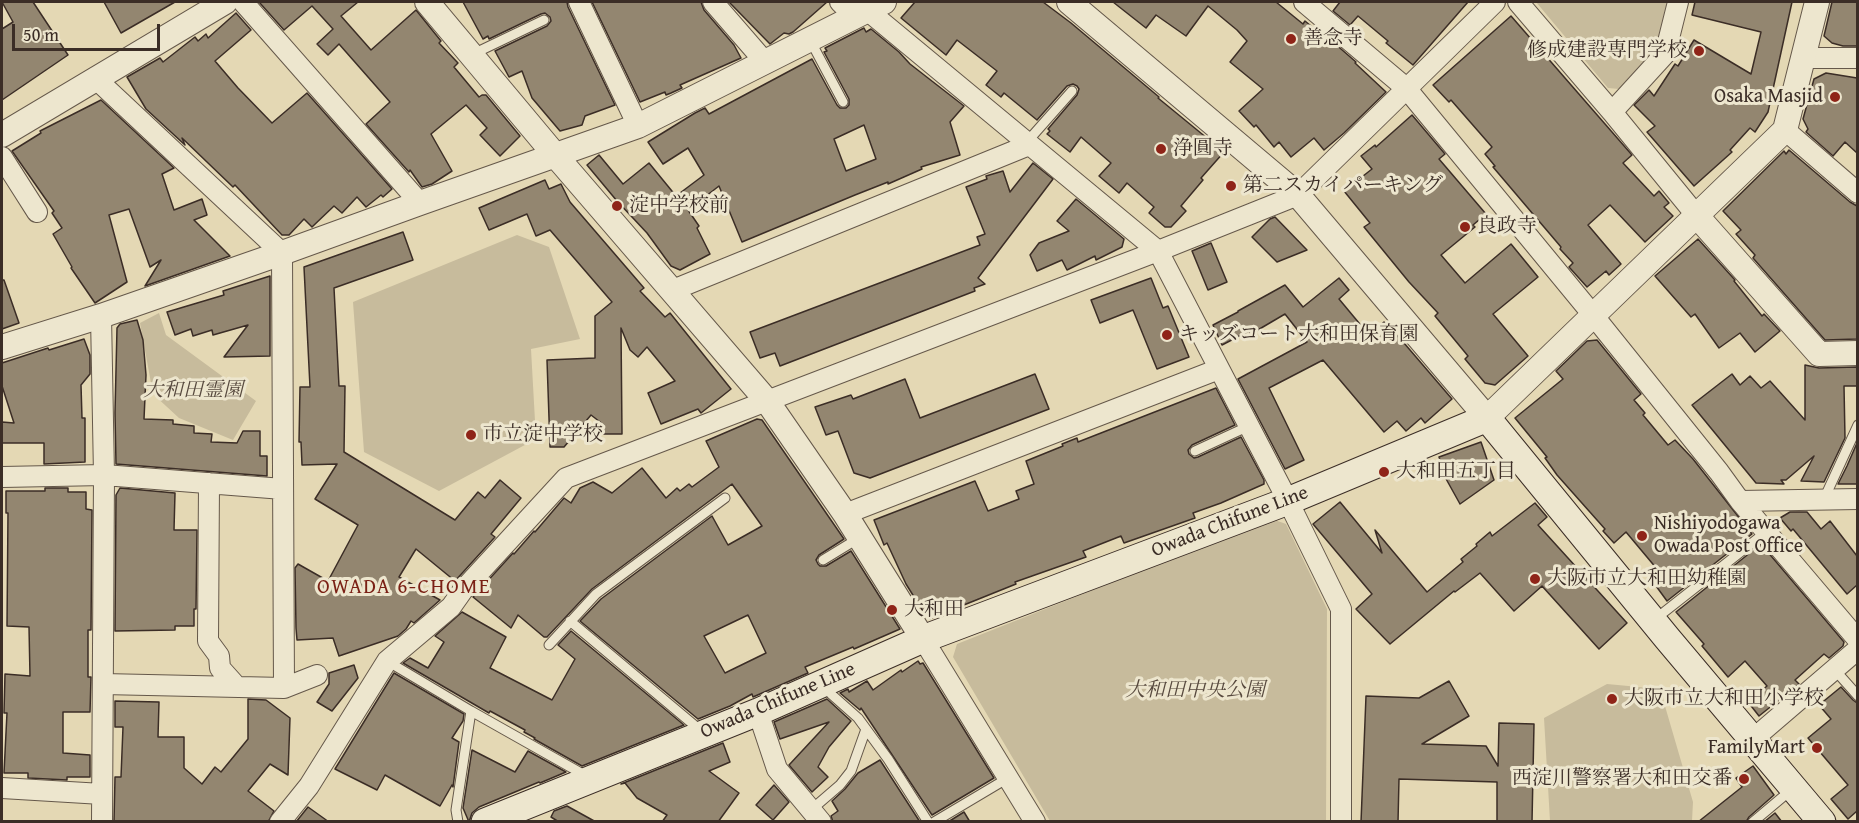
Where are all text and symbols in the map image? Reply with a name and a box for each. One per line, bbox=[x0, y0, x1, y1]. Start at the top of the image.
scale bar bbox=[15, 12, 164, 50]
text: 50 m bbox=[23, 21, 59, 48]
place label: 善念寺 bbox=[1303, 27, 1363, 51]
marker: 善念寺 bbox=[1284, 32, 1298, 46]
place label: 修成建設専門学校 bbox=[1527, 39, 1687, 63]
marker: 修成建設専門学校 bbox=[1692, 44, 1706, 58]
place label: Osaka Masjid bbox=[1714, 85, 1823, 109]
marker: Osaka Masjid bbox=[1828, 90, 1842, 104]
place label: 浄圓寺 bbox=[1173, 137, 1233, 161]
marker: 浄圓寺 bbox=[1154, 142, 1168, 156]
place label: 第二スカイパーキング bbox=[1243, 174, 1443, 198]
marker: 第二スカイパーキング bbox=[1224, 179, 1238, 193]
place label: 淀中学校前 bbox=[629, 194, 729, 218]
marker: 淀中学校前 bbox=[610, 199, 624, 213]
place label: 良政寺 bbox=[1477, 215, 1537, 239]
marker: 良政寺 bbox=[1458, 220, 1472, 234]
place label: キッズコート大和田保育園 bbox=[1179, 323, 1419, 347]
marker: キッズコート大和田保育園 bbox=[1160, 328, 1174, 342]
park label: 大和田霊園 bbox=[143, 379, 243, 403]
place label: 市立淀中学校 bbox=[483, 423, 603, 447]
marker: 市立淀中学校 bbox=[464, 428, 478, 442]
place label: 大和田五丁目 bbox=[1396, 460, 1516, 484]
marker: 大和田五丁目 bbox=[1377, 465, 1391, 479]
street label: Owada Chifune Line bbox=[1148, 481, 1312, 563]
place label: Nishiyodogawa Owada Post Office bbox=[1654, 512, 1803, 559]
marker: Nishiyodogawa Owada Post Office bbox=[1635, 529, 1649, 543]
place label: 大阪市立大和田幼稚園 bbox=[1547, 567, 1747, 591]
marker: 大阪市立大和田幼稚園 bbox=[1528, 572, 1542, 586]
district label: OWADA 6-CHOME bbox=[317, 575, 491, 601]
place label: 大和田 bbox=[904, 598, 964, 622]
marker: 大和田 bbox=[885, 603, 899, 617]
street label: Owada Chifune Line bbox=[697, 658, 859, 744]
park label: 大和田中央公園 bbox=[1125, 679, 1265, 703]
place label: 大阪市立大和田小学校 bbox=[1624, 687, 1824, 711]
marker: 大阪市立大和田小学校 bbox=[1605, 692, 1619, 706]
place label: FamilyMart bbox=[1708, 736, 1805, 760]
marker: FamilyMart bbox=[1810, 741, 1824, 755]
place label: 西淀川警察署大和田交番 bbox=[1512, 767, 1732, 791]
marker: 西淀川警察署大和田交番 bbox=[1737, 772, 1751, 786]

